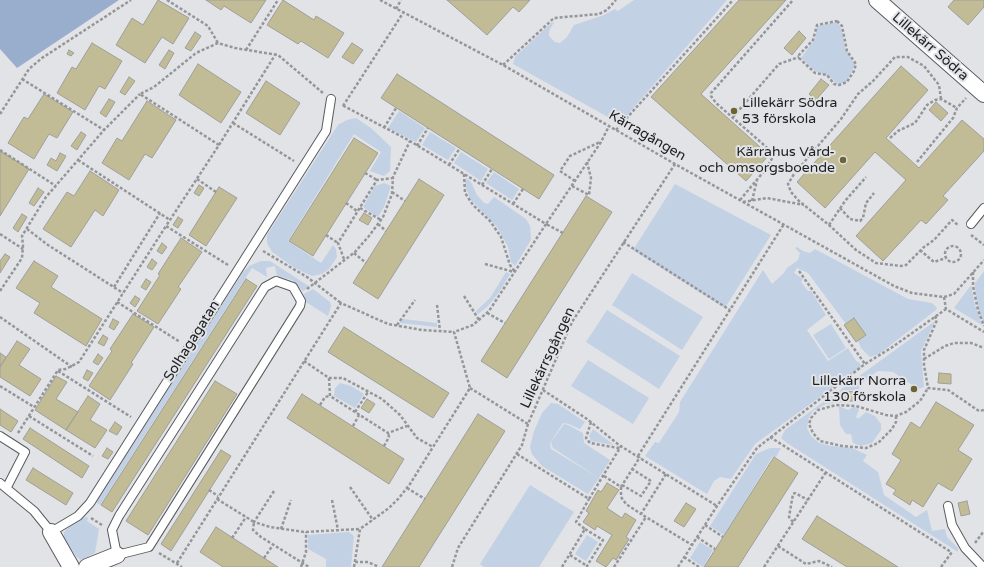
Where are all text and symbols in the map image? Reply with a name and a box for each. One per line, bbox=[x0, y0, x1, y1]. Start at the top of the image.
street label: Lillekärr Södra bbox=[889, 9, 971, 85]
place label: Lillekärr Södra 53 förskola bbox=[742, 95, 837, 128]
marker: Lillekärr Södra 53 förskola bbox=[729, 106, 739, 116]
street label: Kärragången bbox=[605, 107, 689, 165]
place label: Kärrahus Vård- och omsorgsboende bbox=[699, 144, 835, 176]
marker: Kärrahus Vård- och omsorgsboende bbox=[838, 155, 848, 165]
street label: Solhagagatan bbox=[161, 298, 223, 384]
street label: Lillekärrsgången bbox=[517, 305, 579, 411]
place label: Lillekärr Norra 130 förskola bbox=[812, 373, 906, 406]
marker: Lillekärr Norra 130 förskola bbox=[909, 384, 919, 394]

